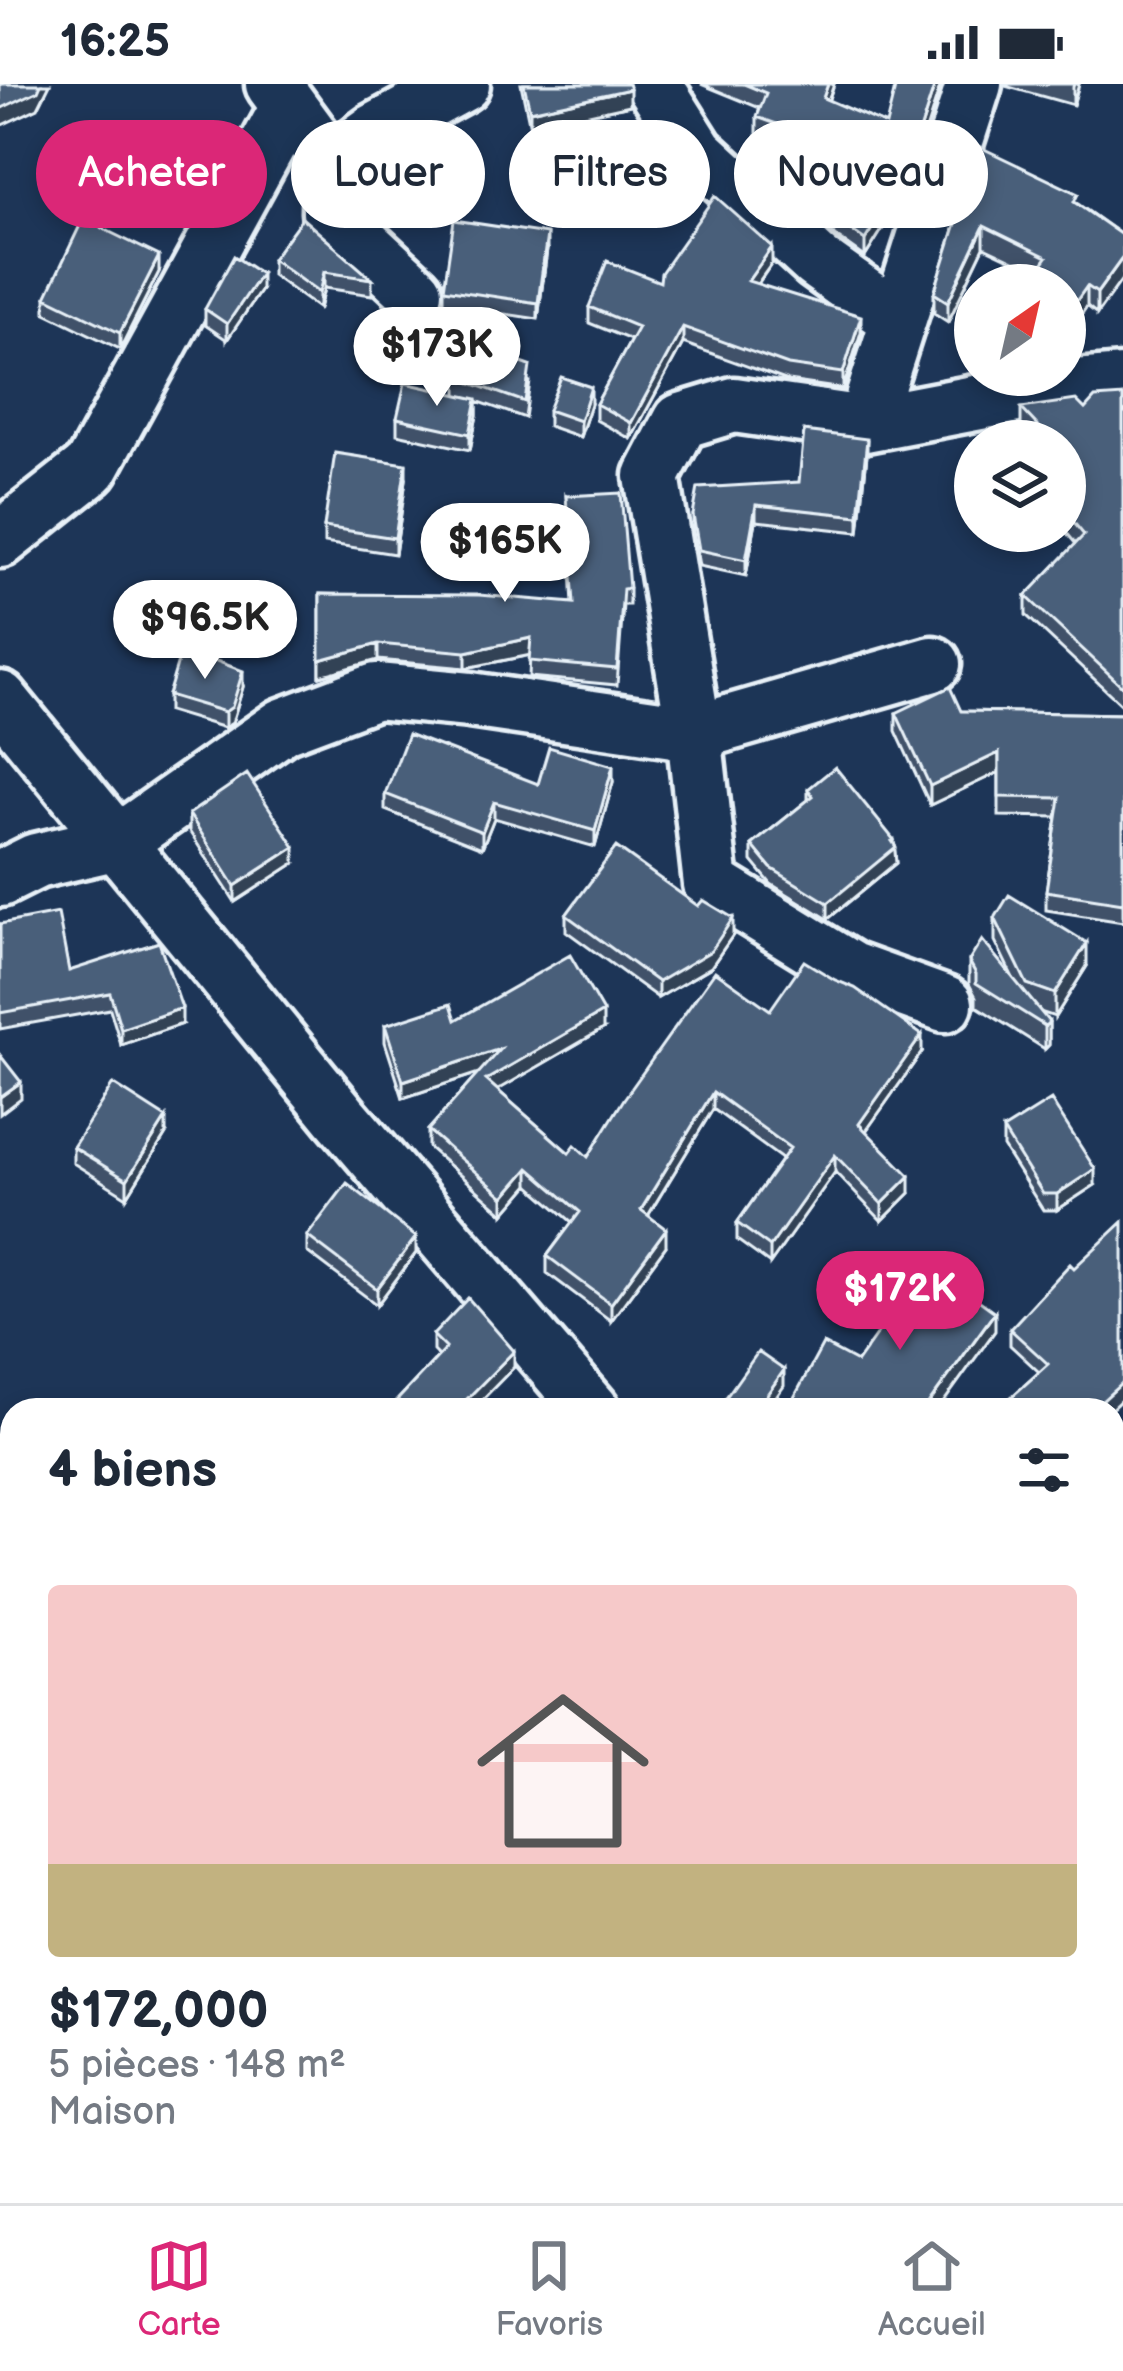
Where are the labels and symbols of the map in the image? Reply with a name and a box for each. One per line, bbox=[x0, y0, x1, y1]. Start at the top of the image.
north arrow bbox=[954, 264, 1086, 396]
pin: $173K bbox=[353, 307, 521, 409]
pin: $165K bbox=[421, 503, 589, 605]
pin: $96.5K bbox=[107, 580, 303, 682]
pin: $172K bbox=[816, 1251, 984, 1353]

